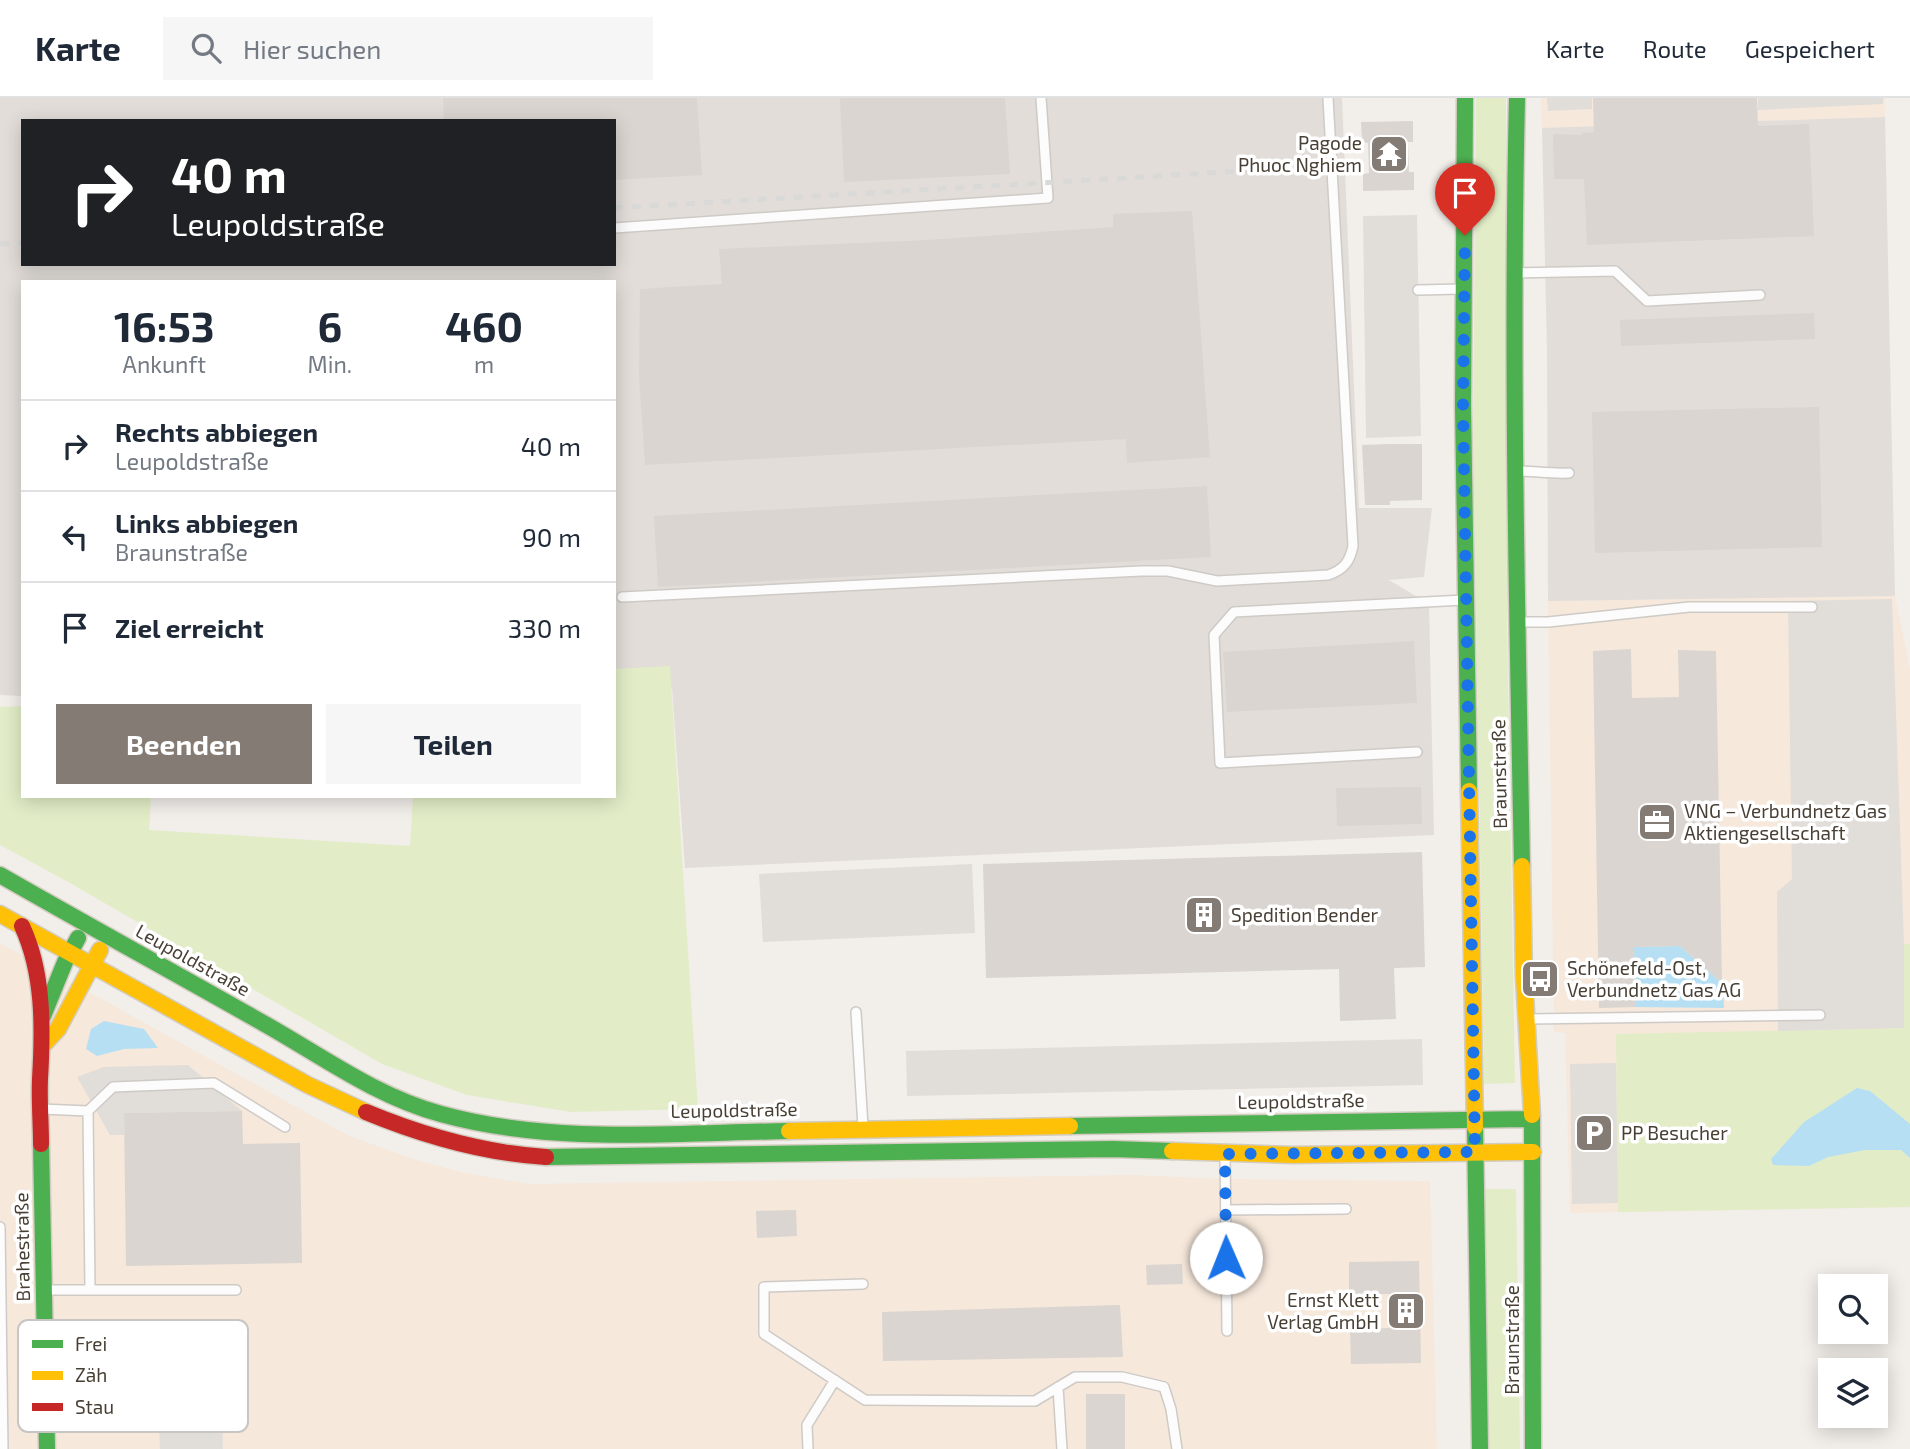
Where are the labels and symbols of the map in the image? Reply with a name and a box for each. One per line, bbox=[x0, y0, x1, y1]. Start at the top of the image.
place label: Pagode Phuoc Nghiem bbox=[1238, 131, 1362, 176]
temple icon: Pagode Phuoc Nghiem bbox=[1368, 133, 1410, 175]
pin bbox=[1435, 163, 1495, 235]
street label: Braunstraße bbox=[1486, 719, 1511, 829]
place label: VNG – Verbundnetz Gas Aktiengesellschaft bbox=[1684, 799, 1887, 844]
office icon: VNG – Verbundnetz Gas Aktiengesellschaft bbox=[1636, 801, 1678, 843]
building icon: Spedition Bender bbox=[1183, 894, 1225, 936]
place label: Spedition Bender bbox=[1231, 903, 1379, 926]
street label: Leupoldstraße bbox=[132, 919, 254, 1000]
place label: Schönefeld-Ost, Verbundnetz Gas AG bbox=[1567, 956, 1741, 1001]
bus stop icon: Schönefeld-Ost, Verbundnetz Gas AG bbox=[1519, 958, 1561, 1000]
street label: Leupoldstraße bbox=[1237, 1088, 1365, 1113]
street label: Leupoldstraße bbox=[670, 1097, 798, 1122]
parking icon: PP Besucher bbox=[1573, 1112, 1615, 1154]
place label: PP Besucher bbox=[1621, 1121, 1728, 1144]
street label: Brahestraße bbox=[9, 1192, 34, 1302]
position arrow bbox=[1189, 1221, 1263, 1295]
street label: Braunstraße bbox=[1500, 1285, 1523, 1395]
place label: Ernst Klett Verlag GmbH bbox=[1267, 1288, 1379, 1333]
building icon: Ernst Klett Verlag GmbH bbox=[1385, 1290, 1427, 1332]
legend bbox=[18, 1320, 248, 1432]
text: Frei bbox=[75, 1332, 107, 1355]
text: Zäh bbox=[75, 1363, 107, 1386]
text: Stau bbox=[75, 1395, 114, 1418]

